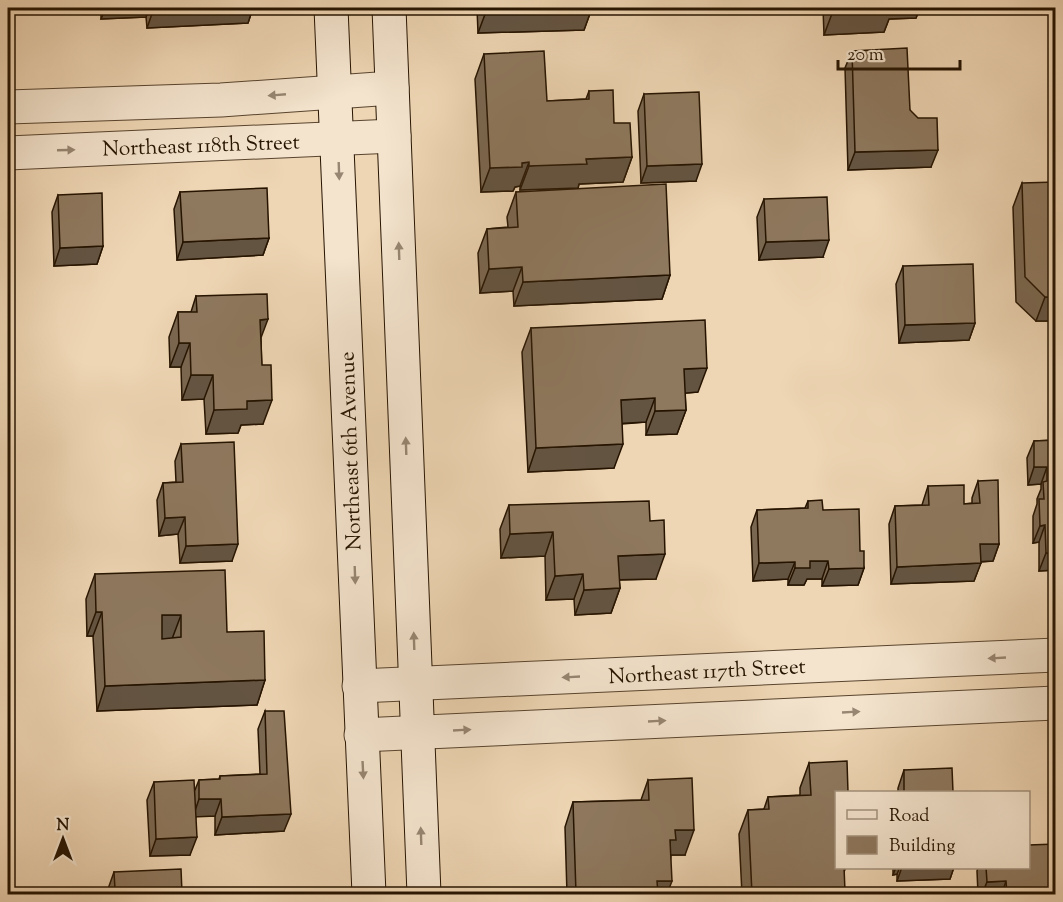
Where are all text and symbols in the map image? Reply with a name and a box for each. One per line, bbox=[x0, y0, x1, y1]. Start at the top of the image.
scale bar bbox=[838, 33, 960, 71]
text: 20 m bbox=[847, 43, 884, 69]
one-way arrow bbox=[267, 91, 286, 100]
street label: Northeast 118th Street bbox=[102, 129, 300, 165]
one-way arrow bbox=[56, 146, 75, 155]
one-way arrow bbox=[334, 161, 343, 180]
one-way arrow bbox=[394, 242, 403, 261]
street label: Northeast 6th Avenue bbox=[334, 351, 370, 551]
one-way arrow bbox=[402, 437, 411, 456]
one-way arrow bbox=[350, 566, 360, 585]
one-way arrow bbox=[409, 632, 418, 651]
street label: Northeast 117th Street bbox=[608, 653, 807, 693]
one-way arrow bbox=[988, 653, 1007, 662]
one-way arrow bbox=[562, 673, 581, 682]
one-way arrow bbox=[842, 708, 861, 717]
one-way arrow bbox=[647, 717, 666, 726]
one-way arrow bbox=[452, 726, 471, 735]
one-way arrow bbox=[359, 761, 368, 780]
legend bbox=[835, 791, 1030, 869]
text: Road bbox=[889, 804, 929, 830]
north arrow bbox=[33, 809, 93, 869]
text: N bbox=[57, 815, 70, 838]
one-way arrow bbox=[417, 827, 426, 846]
text: Building bbox=[889, 834, 955, 860]

